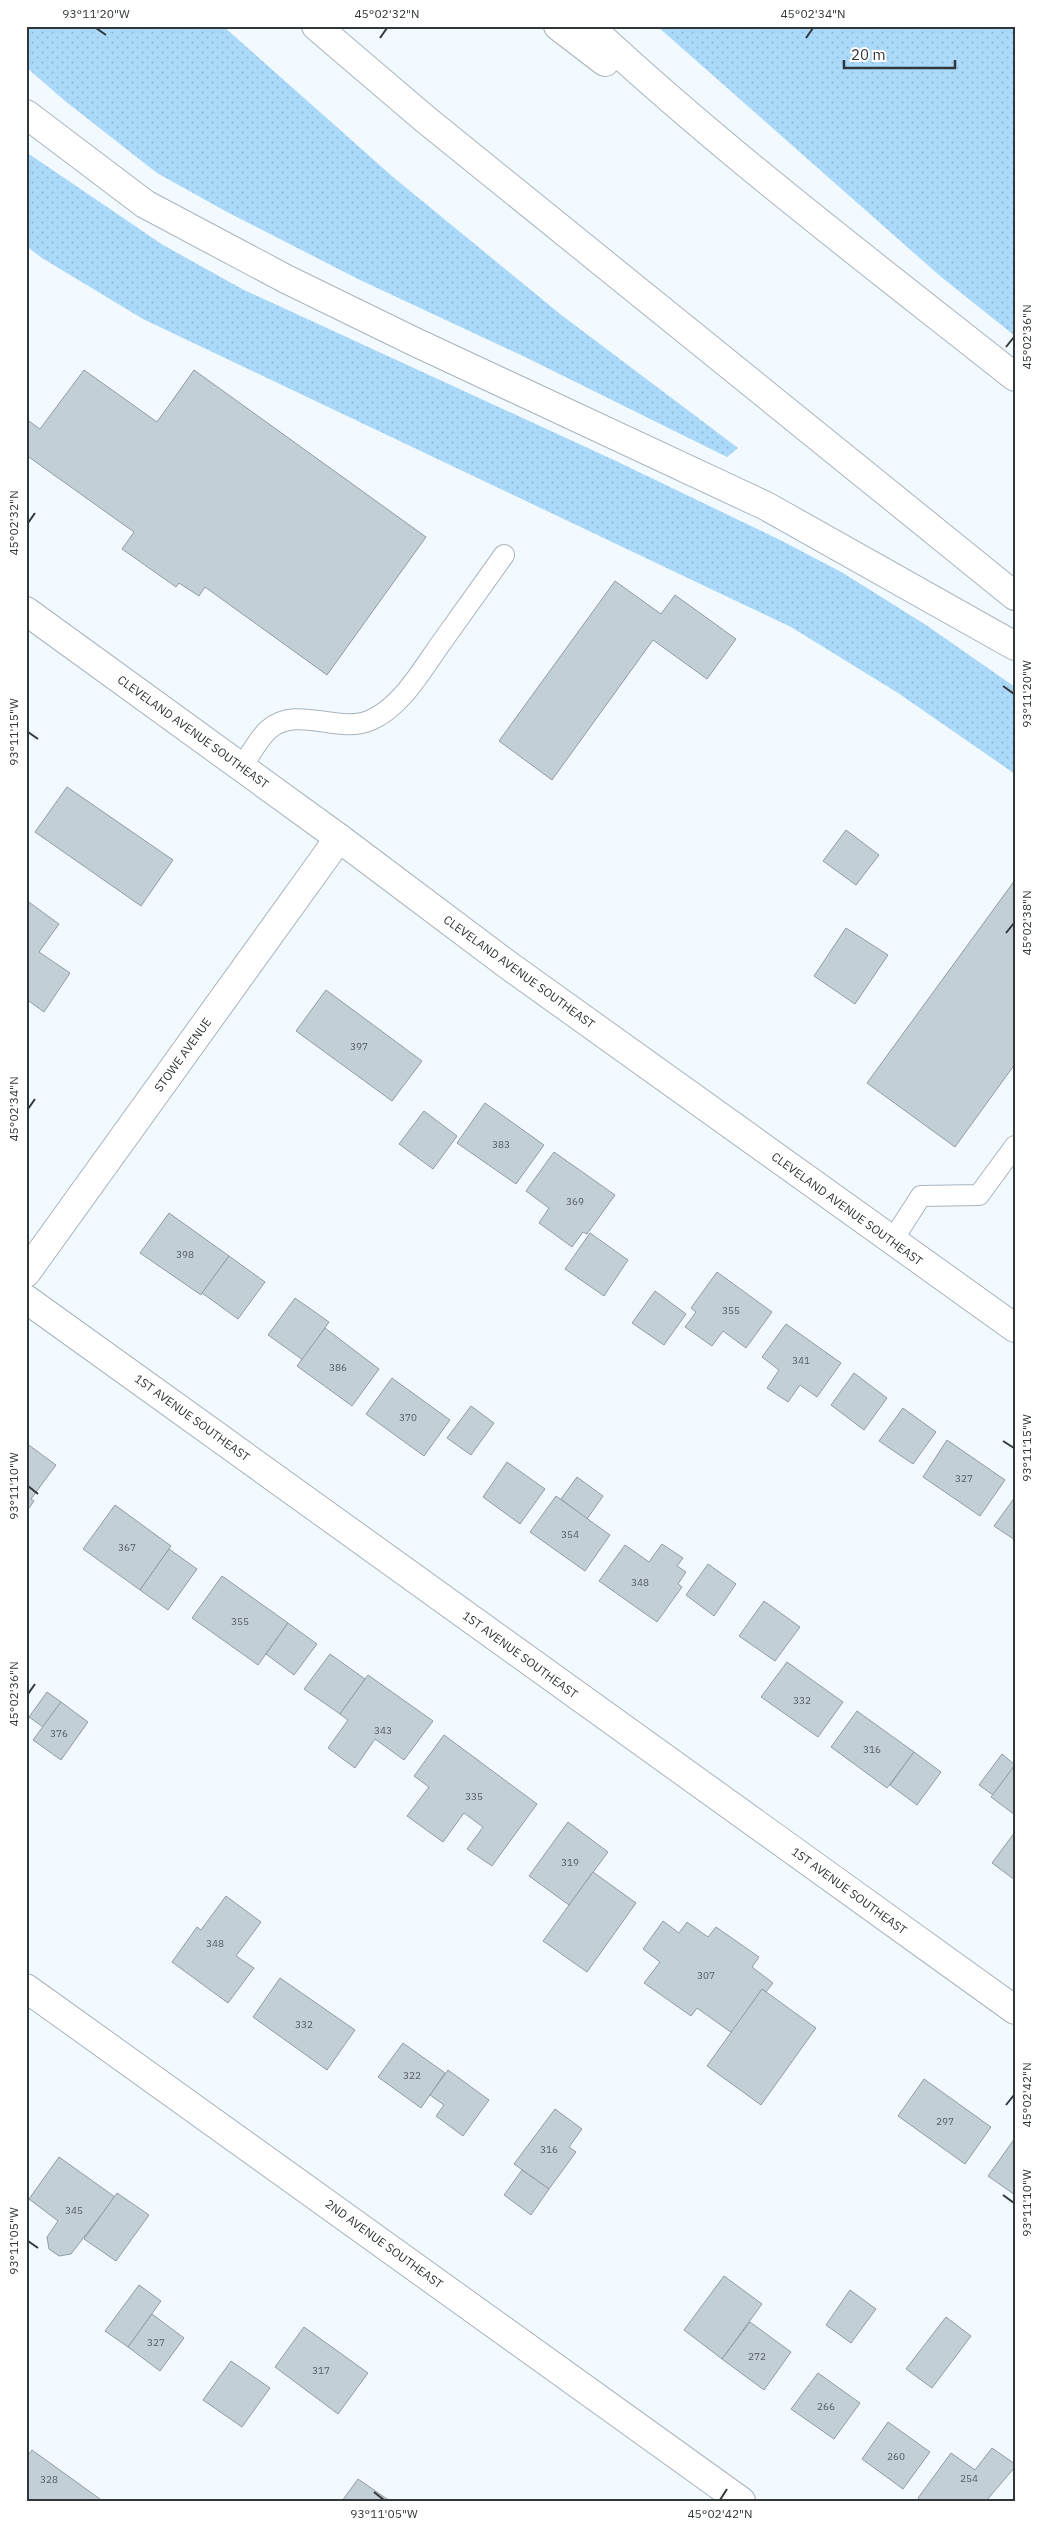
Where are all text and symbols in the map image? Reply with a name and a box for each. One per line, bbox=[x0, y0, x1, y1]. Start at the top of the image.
text: 93°11'20"W bbox=[62, 6, 130, 21]
text: 45°02'32"N bbox=[354, 6, 420, 21]
text: 45°02'34"N bbox=[780, 6, 846, 21]
scale bar bbox=[844, 38, 955, 70]
text: 20 m bbox=[851, 45, 886, 64]
text: 45°02'36"N bbox=[1019, 304, 1034, 370]
text: 45°02'32"N bbox=[6, 490, 21, 556]
text: 93°11'20"W bbox=[1019, 660, 1034, 728]
street label: CLEVELAND AVENUE SOUTHEAST bbox=[115, 672, 272, 792]
text: 93°11'15"W bbox=[6, 698, 21, 766]
text: 45°02'38"N bbox=[1019, 890, 1034, 956]
street label: CLEVELAND AVENUE SOUTHEAST bbox=[441, 912, 598, 1032]
street label: STOWE AVENUE bbox=[151, 1015, 214, 1095]
house number: 397 bbox=[350, 1040, 368, 1053]
text: 45°02'34"N bbox=[6, 1076, 21, 1142]
house number: 383 bbox=[492, 1138, 510, 1151]
street label: CLEVELAND AVENUE SOUTHEAST bbox=[769, 1149, 926, 1269]
house number: 369 bbox=[566, 1195, 584, 1208]
house number: 398 bbox=[176, 1248, 194, 1261]
house number: 355 bbox=[722, 1304, 740, 1317]
house number: 341 bbox=[792, 1354, 810, 1367]
house number: 386 bbox=[329, 1361, 347, 1374]
street label: 1ST AVENUE SOUTHEAST bbox=[132, 1371, 253, 1465]
house number: 370 bbox=[399, 1411, 417, 1424]
text: 93°11'15"W bbox=[1019, 1414, 1034, 1482]
text: 93°11'10"W bbox=[6, 1452, 21, 1520]
house number: 327 bbox=[955, 1472, 973, 1485]
house number: 354 bbox=[561, 1528, 579, 1541]
house number: 367 bbox=[118, 1541, 136, 1554]
house number: 348 bbox=[631, 1576, 649, 1589]
street label: 1ST AVENUE SOUTHEAST bbox=[460, 1608, 581, 1702]
house number: 355 bbox=[231, 1615, 249, 1628]
text: 45°02'36"N bbox=[6, 1661, 21, 1727]
house number: 332 bbox=[793, 1694, 811, 1707]
house number: 343 bbox=[374, 1724, 392, 1737]
house number: 376 bbox=[50, 1727, 68, 1740]
house number: 316 bbox=[863, 1743, 881, 1756]
house number: 335 bbox=[465, 1790, 483, 1803]
street label: 1ST AVENUE SOUTHEAST bbox=[789, 1844, 910, 1938]
house number: 319 bbox=[561, 1856, 579, 1869]
house number: 348 bbox=[206, 1937, 224, 1950]
house number: 307 bbox=[697, 1969, 715, 1982]
house number: 332 bbox=[295, 2018, 313, 2031]
text: 45°02'42"N bbox=[1019, 2062, 1034, 2128]
house number: 322 bbox=[403, 2069, 421, 2082]
house number: 297 bbox=[936, 2115, 954, 2128]
house number: 316 bbox=[540, 2143, 558, 2156]
text: 93°11'10"W bbox=[1019, 2169, 1034, 2237]
street label: 2ND AVENUE SOUTHEAST bbox=[323, 2196, 446, 2291]
house number: 345 bbox=[65, 2204, 83, 2217]
text: 93°11'05"W bbox=[6, 2207, 21, 2275]
house number: 327 bbox=[147, 2336, 165, 2349]
house number: 272 bbox=[748, 2350, 766, 2363]
house number: 317 bbox=[312, 2364, 330, 2377]
house number: 266 bbox=[817, 2400, 835, 2413]
house number: 260 bbox=[887, 2450, 905, 2463]
house number: 254 bbox=[960, 2472, 978, 2485]
house number: 328 bbox=[40, 2473, 58, 2486]
text: 93°11'05"W bbox=[350, 2506, 418, 2521]
text: 45°02'42"N bbox=[687, 2506, 753, 2521]

